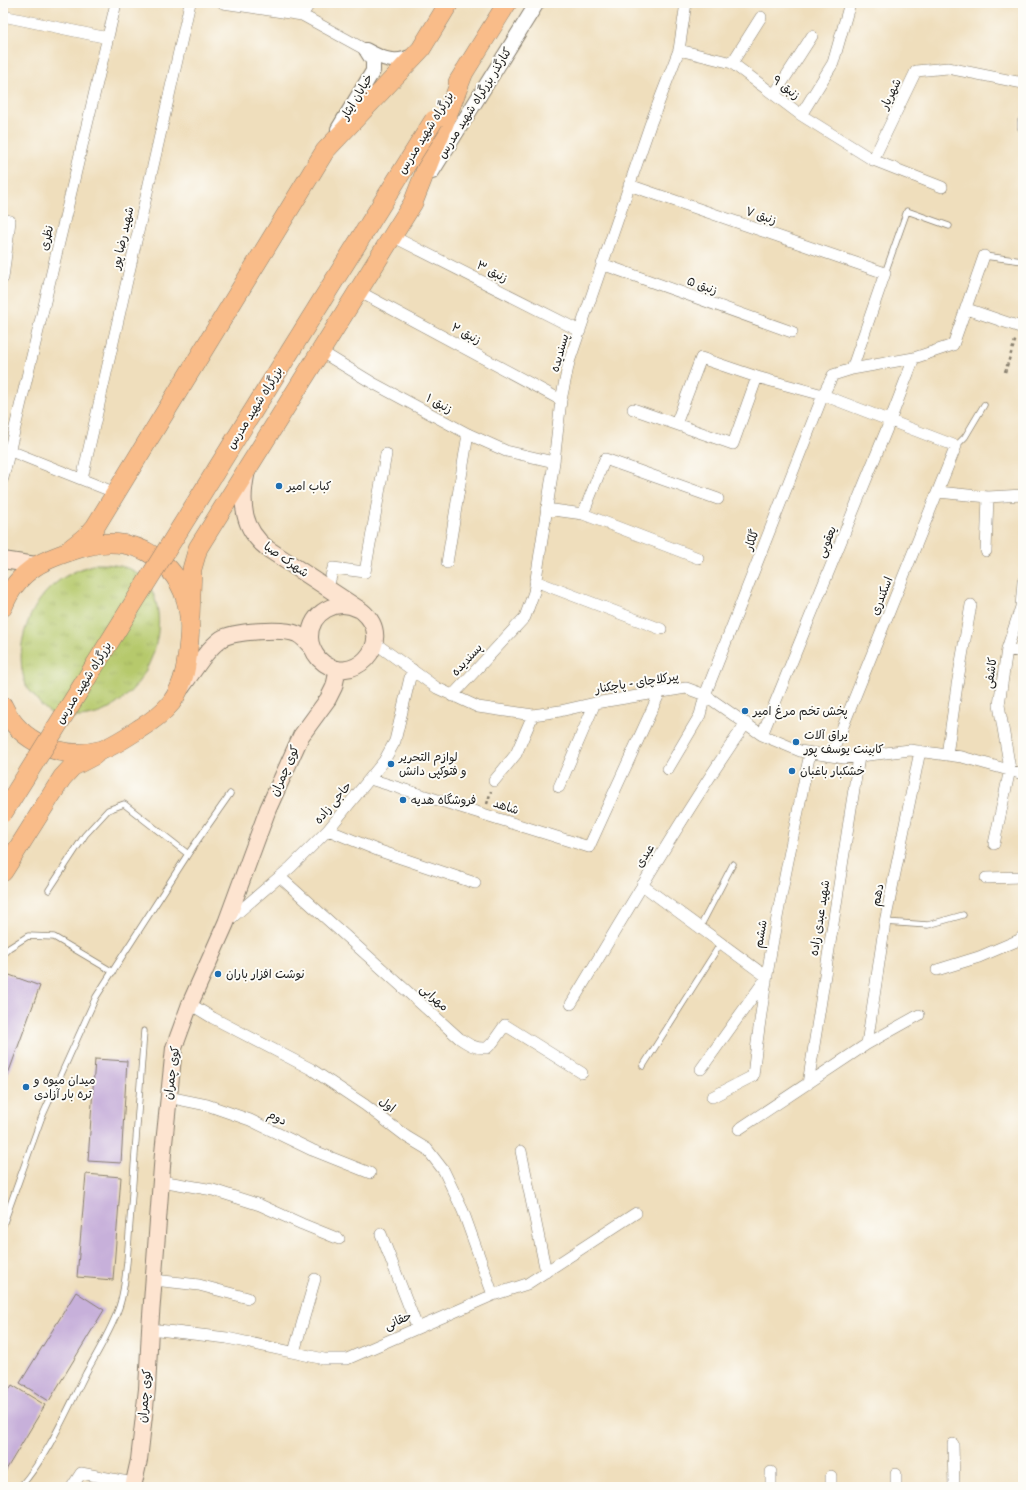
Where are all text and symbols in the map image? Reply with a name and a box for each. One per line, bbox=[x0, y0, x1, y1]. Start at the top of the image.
street label: کنارگذر بزرگراه شهید مدرس bbox=[435, 45, 515, 161]
street label: خیابان ایثار bbox=[337, 71, 377, 123]
street label: زنبق ۹ bbox=[769, 73, 803, 103]
street label: شهریار bbox=[877, 76, 905, 113]
street label: بزرگراه شهید مدرس bbox=[395, 89, 457, 177]
street label: زنبق ۷ bbox=[744, 204, 778, 228]
street label: شهید رضا پور bbox=[108, 205, 138, 272]
street label: نظری bbox=[37, 224, 57, 252]
street label: زنبق ۳ bbox=[474, 258, 510, 286]
street label: زنبق ۵ bbox=[685, 274, 719, 298]
street label: زنبق ۲ bbox=[449, 320, 483, 348]
street label: پسندیده bbox=[547, 332, 573, 374]
street label: بزرگراه شهید مدرس bbox=[224, 364, 286, 452]
street label: زنبق ۱ bbox=[423, 391, 455, 417]
place label: کباب امیر bbox=[286, 479, 331, 494]
marker: کباب امیر bbox=[274, 481, 284, 491]
street label: یعقوبی bbox=[814, 524, 840, 560]
street label: گلکار bbox=[741, 527, 763, 553]
street label: شهرک صبا bbox=[261, 539, 311, 581]
street label: اسکندری bbox=[868, 575, 896, 617]
street label: بزرگراه شهید مدرس bbox=[53, 639, 115, 727]
street label: پسندیده bbox=[448, 641, 486, 679]
street label: کاشفی bbox=[981, 656, 1001, 690]
street label: پیرکلاچای - پاچکنار bbox=[593, 669, 680, 697]
place label: پخش تخم مرغ امیر bbox=[752, 704, 848, 720]
marker: پخش تخم مرغ امیر bbox=[740, 706, 750, 716]
place label: یراق آلات کابینت یوسف پور bbox=[803, 728, 884, 757]
marker: یراق آلات کابینت یوسف پور bbox=[791, 737, 801, 747]
street label: کوی چمران bbox=[267, 743, 303, 799]
place label: لوازم التحریر و فتوکپی دانش bbox=[398, 750, 467, 779]
marker: لوازم التحریر و فتوکپی دانش bbox=[386, 759, 396, 769]
place label: خشکبار باغبان bbox=[800, 764, 865, 779]
marker: خشکبار باغبان bbox=[787, 766, 797, 776]
street label: حاجی زاده bbox=[311, 779, 355, 827]
place label: فروشگاه هدیه bbox=[411, 793, 476, 808]
marker: فروشگاه هدیه bbox=[398, 795, 408, 805]
street label: شاهد bbox=[491, 796, 521, 818]
street label: عبدی bbox=[632, 841, 658, 871]
street label: شهید عبدی زاده bbox=[807, 879, 833, 957]
street label: دهم bbox=[868, 882, 889, 908]
street label: ششم bbox=[751, 919, 772, 949]
place label: نوشت افزار باران bbox=[226, 967, 305, 982]
marker: نوشت افزار باران bbox=[213, 969, 223, 979]
street label: مهرابی bbox=[417, 981, 451, 1015]
street label: کوی چمران bbox=[161, 1045, 183, 1101]
place label: میدان میوه و تره بار آزادی bbox=[33, 1073, 95, 1102]
marker: میدان میوه و تره بار آزادی bbox=[21, 1082, 31, 1092]
street label: اول bbox=[376, 1094, 398, 1116]
street label: دوم bbox=[265, 1107, 289, 1130]
street label: حقانی bbox=[382, 1308, 414, 1334]
street label: کوی چمران bbox=[135, 1368, 155, 1424]

